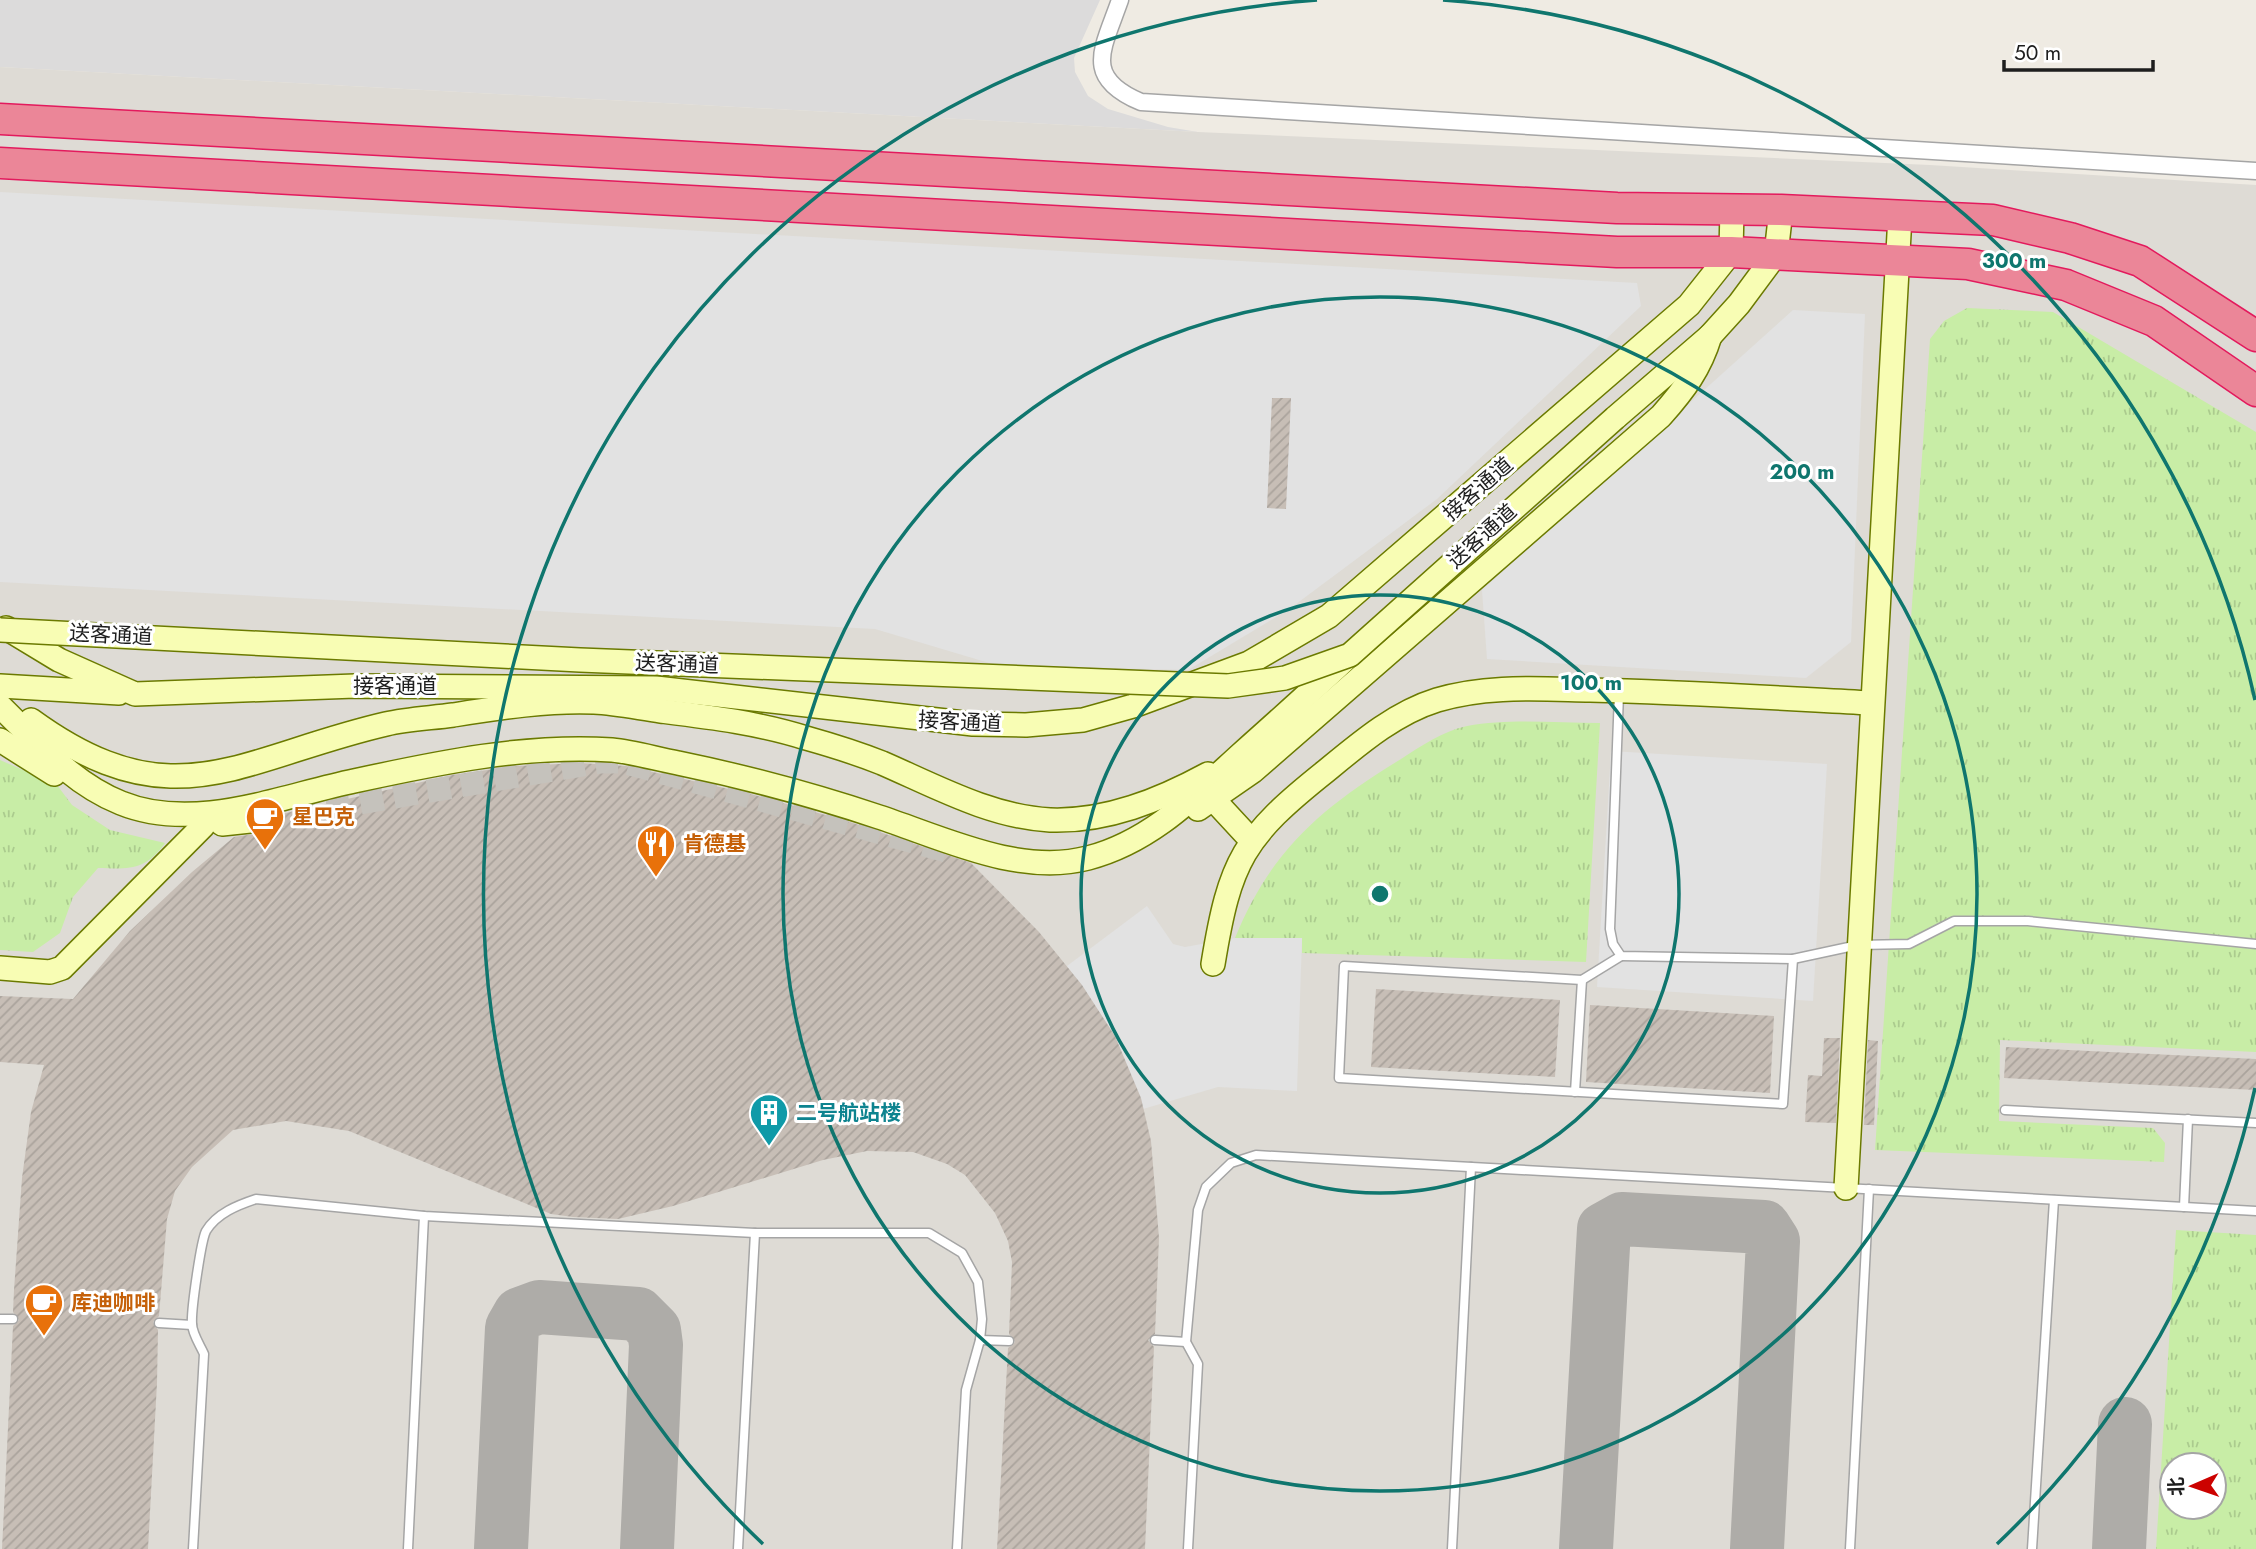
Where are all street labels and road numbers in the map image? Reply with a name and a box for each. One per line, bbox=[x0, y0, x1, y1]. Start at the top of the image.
street label: 接客通道 bbox=[1436, 450, 1520, 528]
street label: 送客通道 bbox=[1441, 497, 1523, 575]
street label: 送客通道 bbox=[68, 618, 154, 652]
street label: 送客通道 bbox=[635, 648, 719, 680]
street label: 接客通道 bbox=[353, 671, 437, 701]
street label: 接客通道 bbox=[917, 705, 1003, 739]

